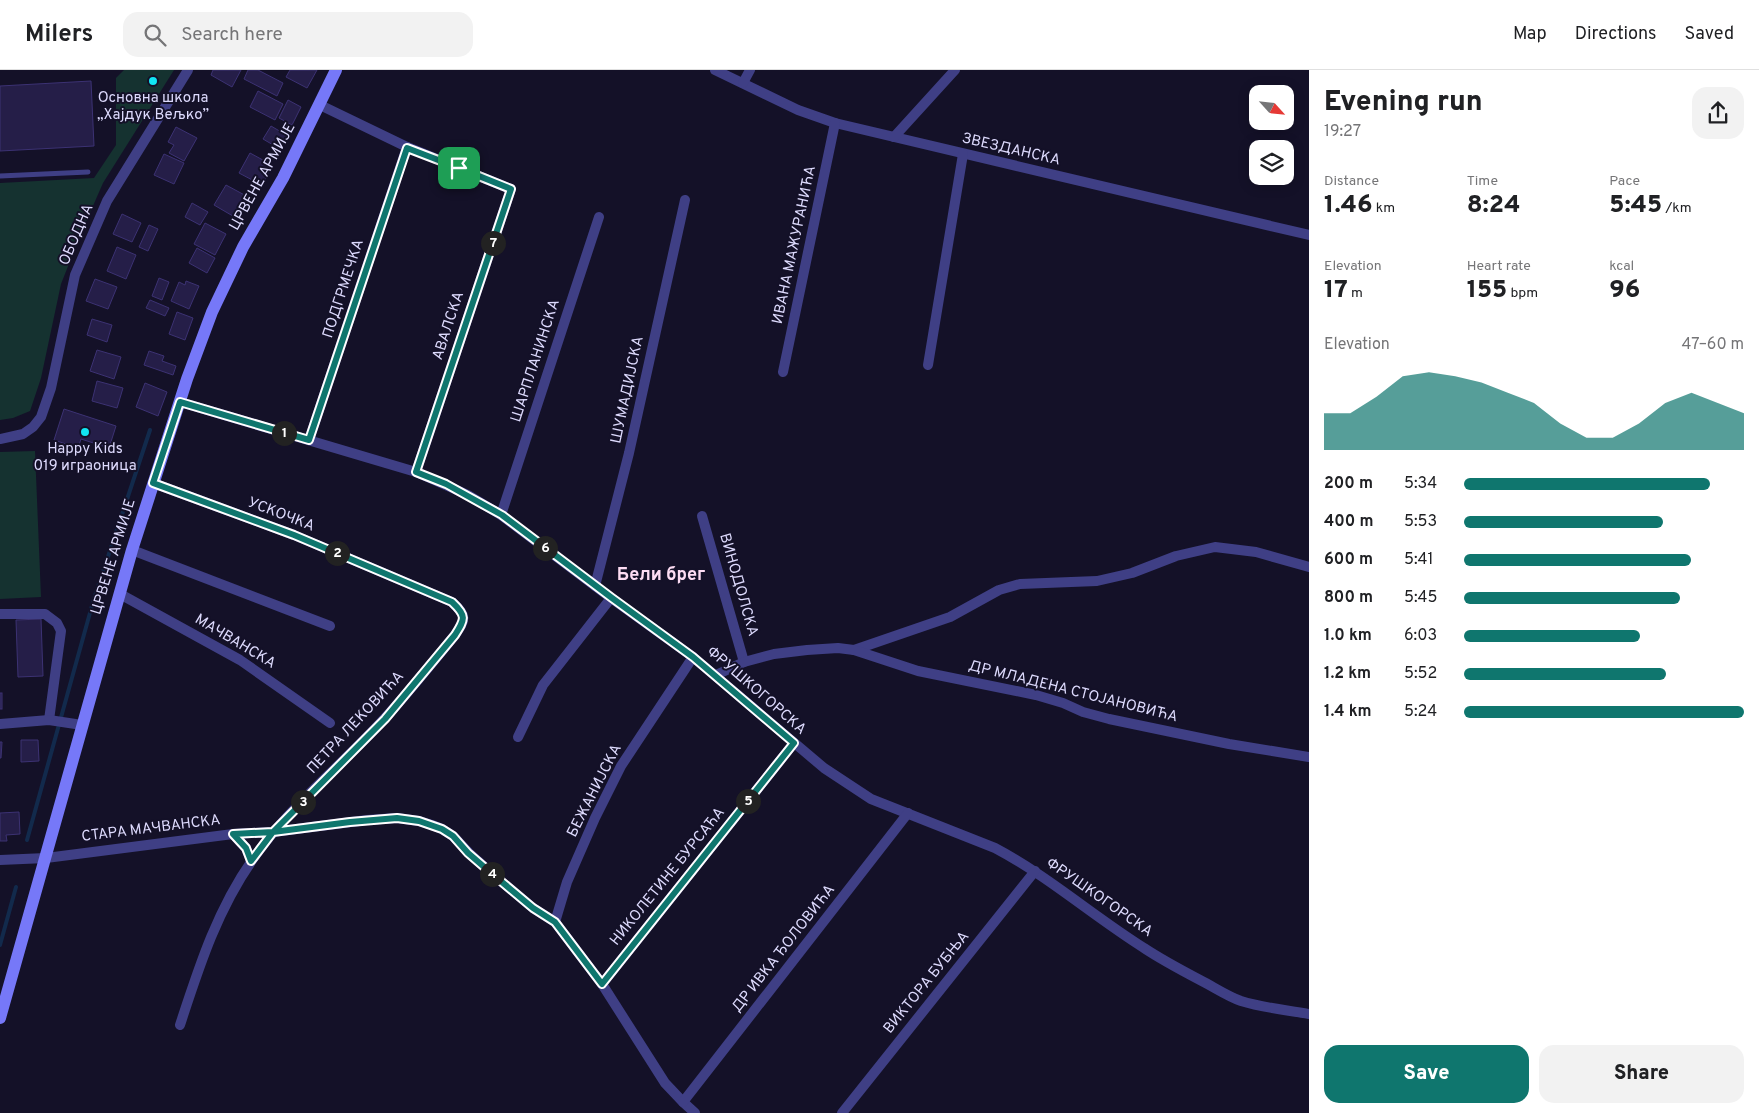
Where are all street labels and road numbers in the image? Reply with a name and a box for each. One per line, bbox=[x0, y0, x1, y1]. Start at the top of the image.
street label: ЦРВЕНЕ АРМИЈЕ bbox=[226, 120, 300, 234]
street label: ЗВЕЗДАНСКА bbox=[960, 129, 1062, 171]
street label: ИВАНА МАЖУРАНИЋА bbox=[769, 164, 821, 326]
street label: ОБОДНА bbox=[56, 201, 98, 269]
street label: ПОДГРМЕЧКА bbox=[319, 237, 369, 341]
street label: АВАЛСКА bbox=[429, 289, 469, 363]
street label: ШАРПЛАНИНСКА bbox=[507, 297, 565, 425]
street label: ШУМАДИЈСКА bbox=[607, 335, 649, 445]
street label: УСКОЧКА bbox=[245, 494, 317, 536]
street label: ЦРВЕНЕ АРМИЈЕ bbox=[87, 497, 141, 617]
street label: ВИНОДОЛСКА bbox=[714, 531, 762, 639]
street label: МАЧВАНСКА bbox=[191, 610, 279, 674]
street label: ФРУШКОГОРСКА bbox=[702, 643, 810, 739]
street label: ДР МЛАДЕНА СТОЈАНОВИЋА bbox=[966, 657, 1180, 727]
street label: ПЕТРА ЛЕКОВИЋА bbox=[304, 668, 408, 778]
street label: БЕЖАНИЈСКА bbox=[563, 741, 627, 841]
street label: НИКОЛЕТИНЕ БУРСАЋА bbox=[606, 804, 730, 950]
street label: СТАРА МАЧВАНСКА bbox=[80, 811, 222, 847]
street label: ФРУШКОГОРСКА bbox=[1042, 854, 1156, 942]
street label: ДР ИВКА ЂОЛОВИЋА bbox=[728, 881, 840, 1017]
street label: ВИКТОРА БУБЊА bbox=[880, 928, 974, 1038]

